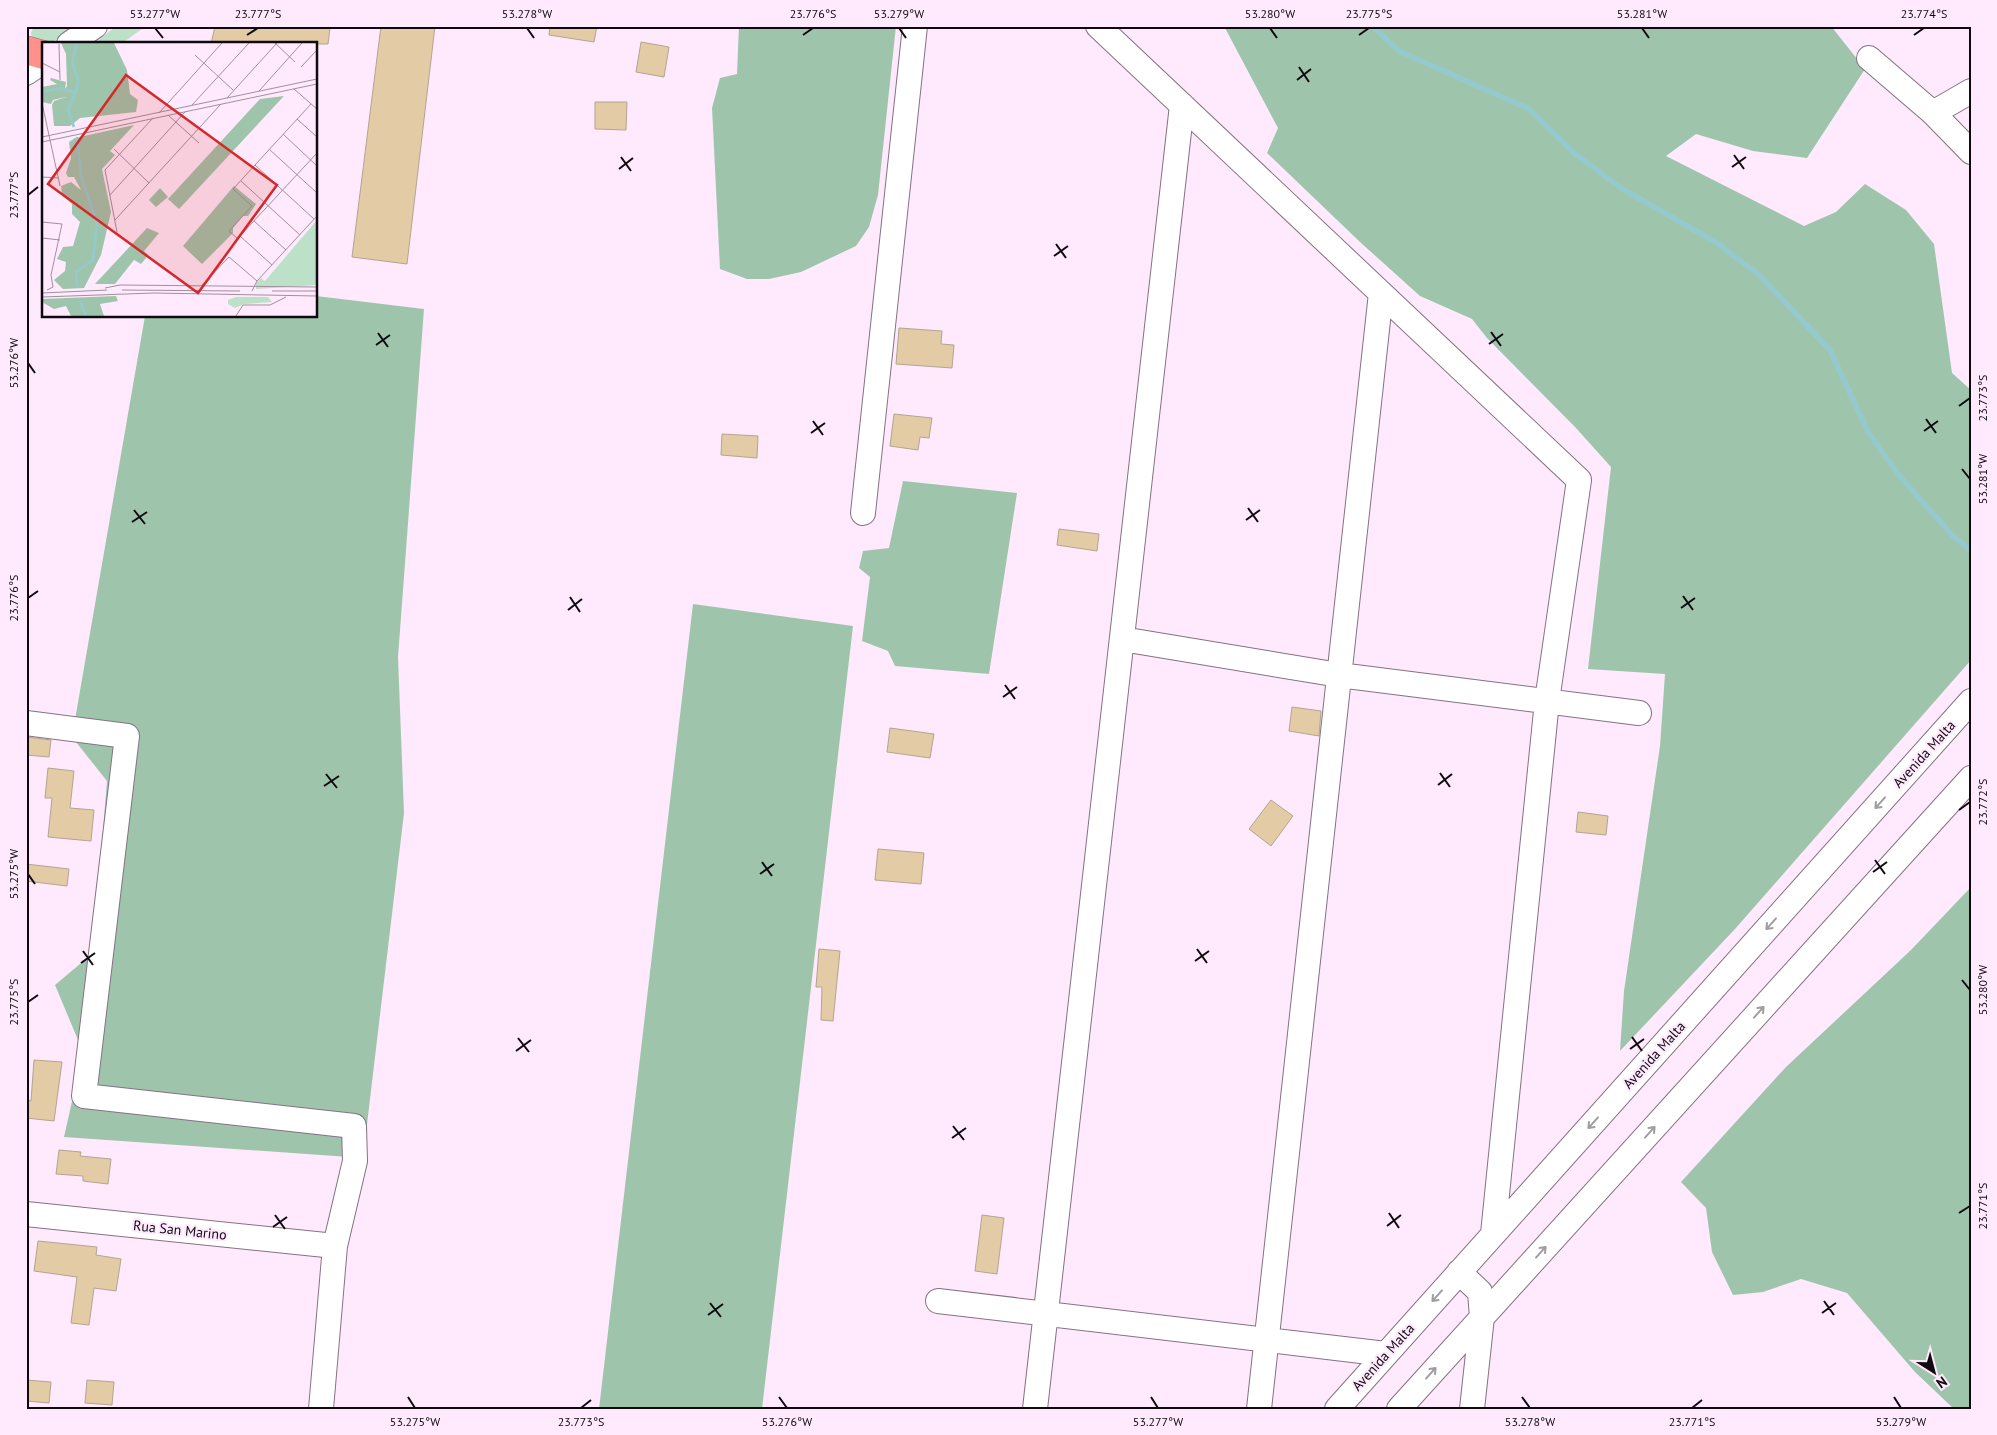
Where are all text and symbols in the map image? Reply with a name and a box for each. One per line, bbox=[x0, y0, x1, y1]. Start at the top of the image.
text: 53.277°W bbox=[130, 6, 180, 21]
text: 23.777°S bbox=[235, 6, 281, 21]
text: 53.278°W bbox=[502, 6, 552, 21]
text: 23.776°S bbox=[790, 6, 836, 21]
text: 53.279°W bbox=[874, 6, 924, 21]
text: 53.280°W bbox=[1245, 6, 1295, 21]
text: 23.775°S bbox=[1346, 6, 1392, 21]
text: 53.281°W bbox=[1617, 6, 1667, 21]
text: 23.774°S bbox=[1901, 6, 1947, 21]
inset map bbox=[42, 42, 318, 318]
text: 23.777°S bbox=[6, 172, 21, 218]
text: 53.276°W bbox=[6, 338, 21, 388]
text: 23.773°S bbox=[1975, 375, 1990, 421]
text: 53.281°W bbox=[1975, 454, 1990, 504]
text: 23.776°S bbox=[6, 575, 21, 621]
street label: Avenida Malta bbox=[1889, 716, 1959, 792]
text: 23.772°S bbox=[1975, 779, 1990, 825]
one-way arrow bbox=[1874, 796, 1886, 809]
text: 53.275°W bbox=[6, 849, 21, 899]
one-way arrow bbox=[1766, 917, 1777, 930]
text: 53.280°W bbox=[1975, 965, 1990, 1015]
text: 23.775°S bbox=[6, 979, 21, 1025]
one-way arrow bbox=[1753, 1005, 1765, 1018]
street label: Avenida Malta bbox=[1619, 1017, 1689, 1093]
one-way arrow bbox=[1587, 1117, 1599, 1130]
one-way arrow bbox=[1644, 1125, 1656, 1138]
text: 23.771°S bbox=[1975, 1183, 1990, 1229]
street label: Rua San Marino bbox=[132, 1216, 228, 1244]
one-way arrow bbox=[1535, 1246, 1547, 1259]
one-way arrow bbox=[1431, 1290, 1443, 1303]
street label: Avenida Malta bbox=[1348, 1319, 1418, 1395]
north arrow bbox=[1910, 1348, 1960, 1398]
one-way arrow bbox=[1426, 1366, 1437, 1379]
text: N bbox=[1933, 1373, 1951, 1393]
text: 53.275°W bbox=[390, 1414, 440, 1429]
text: 23.773°S bbox=[558, 1414, 604, 1429]
text: 53.276°W bbox=[762, 1414, 812, 1429]
text: 53.277°W bbox=[1133, 1414, 1183, 1429]
text: 53.278°W bbox=[1505, 1414, 1555, 1429]
text: 23.771°S bbox=[1669, 1414, 1715, 1429]
text: 53.279°W bbox=[1876, 1414, 1926, 1429]

